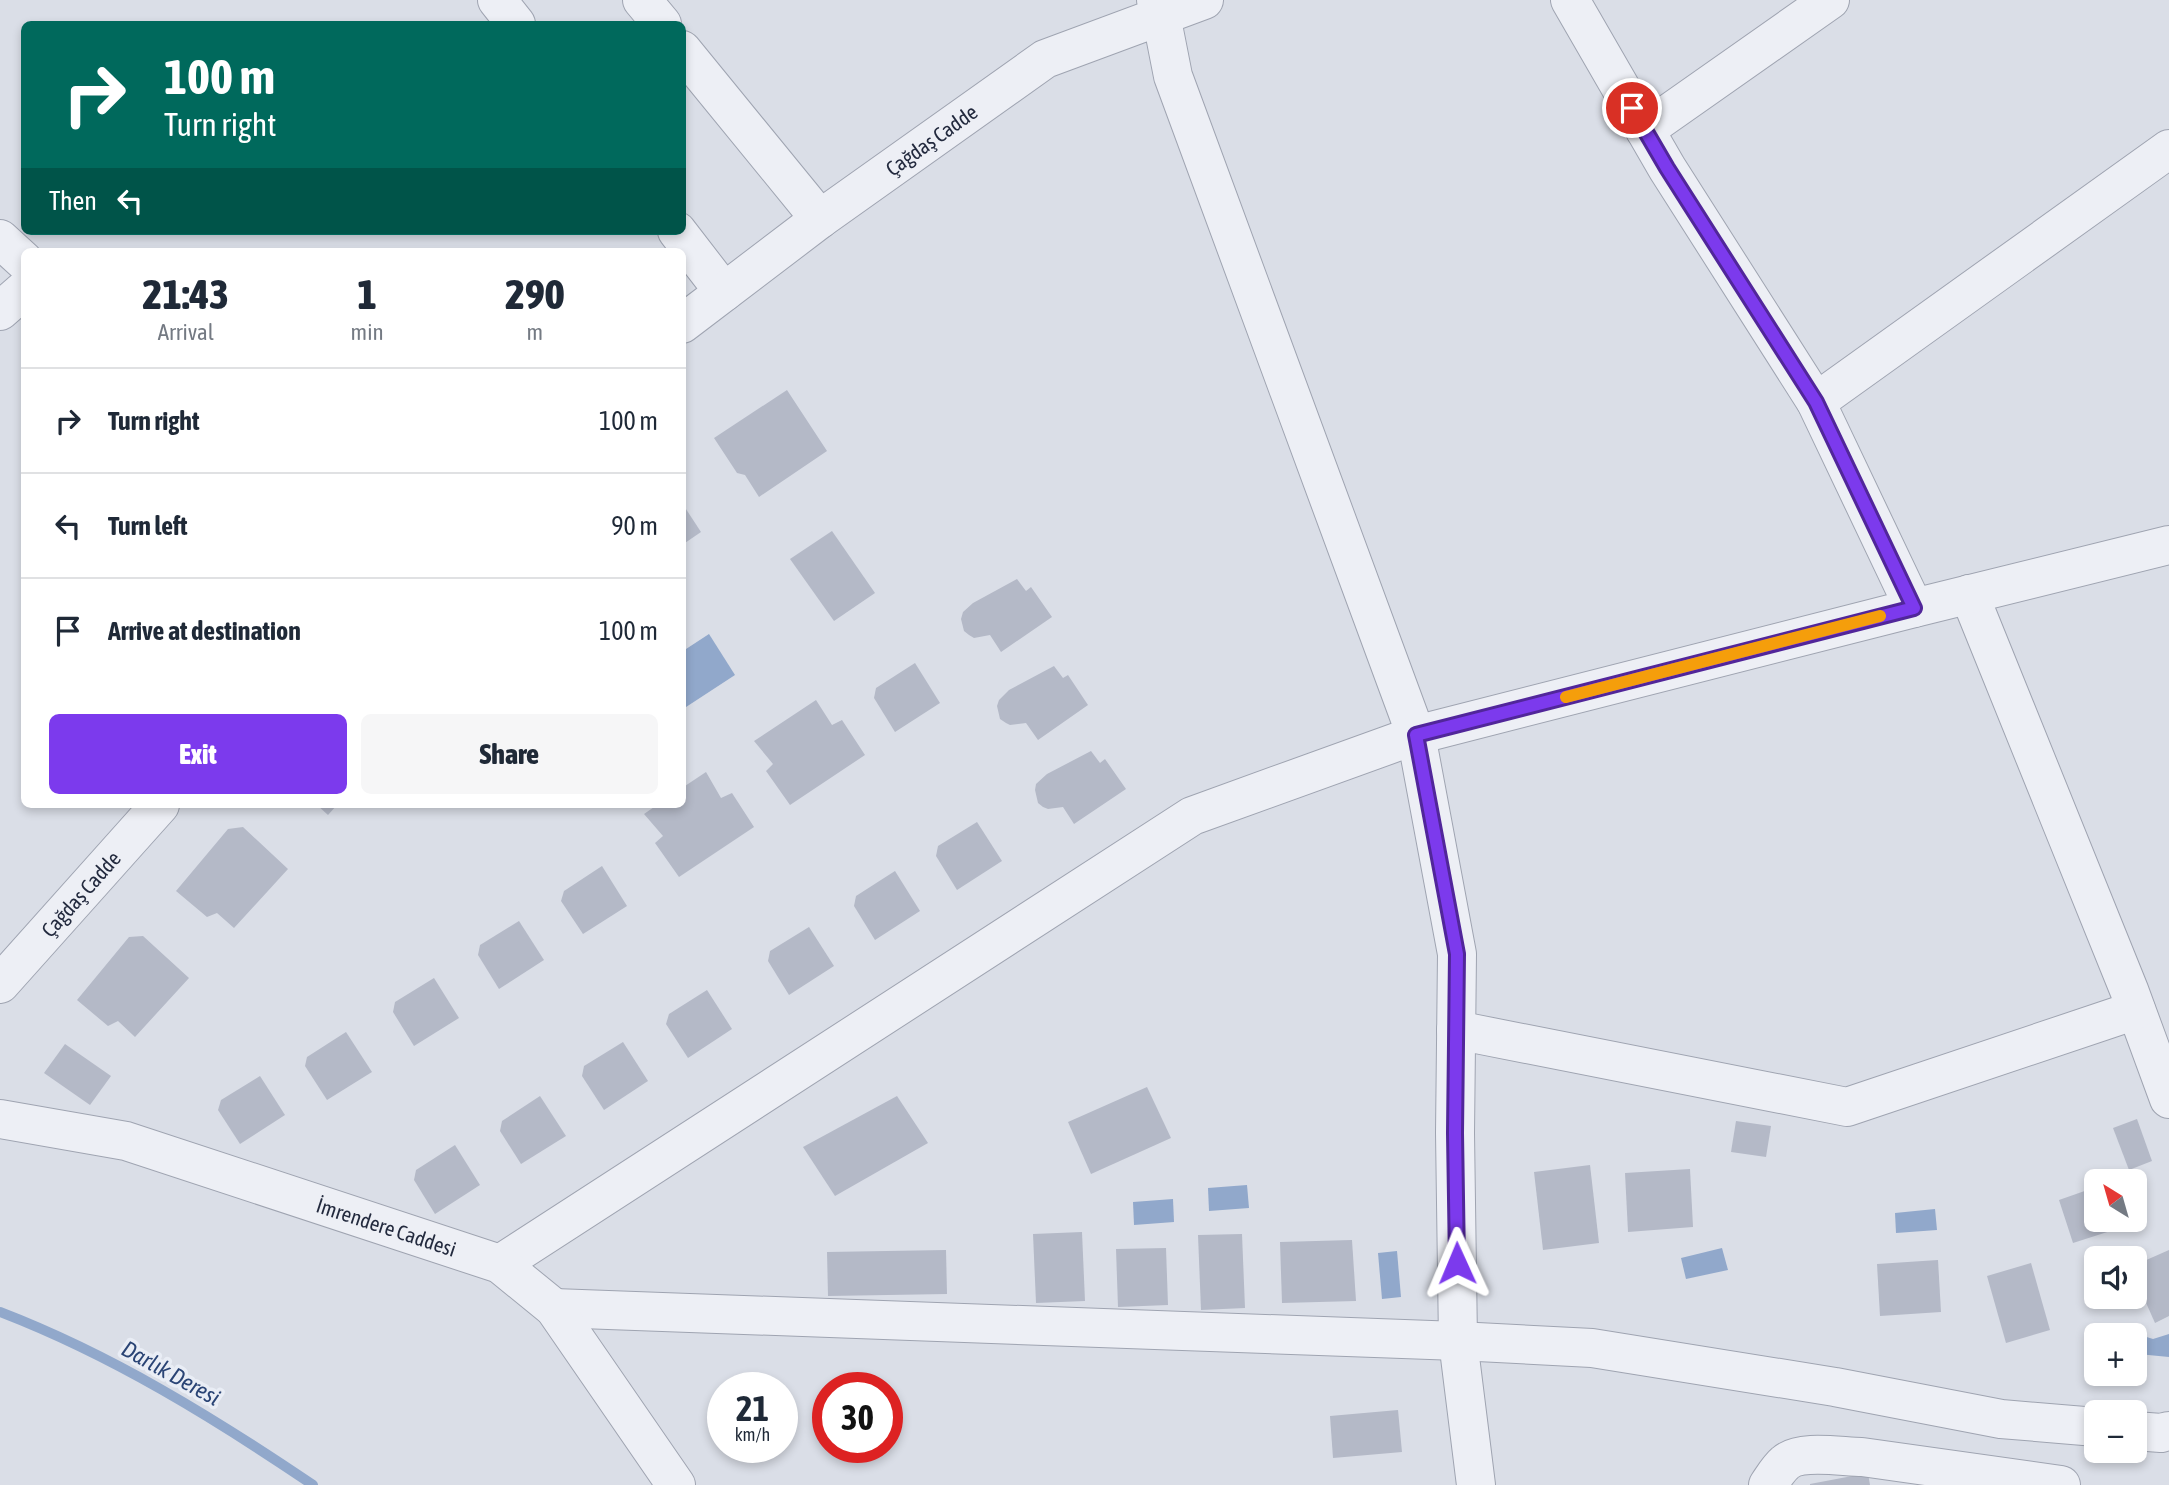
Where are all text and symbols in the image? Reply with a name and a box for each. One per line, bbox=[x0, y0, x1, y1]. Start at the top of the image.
text: 100 m bbox=[164, 48, 275, 104]
icon: right bbox=[49, 49, 140, 140]
pin bbox=[1602, 78, 1662, 138]
icon: arrive bbox=[1613, 89, 1651, 127]
street label: Çağdaş Cadde bbox=[881, 99, 982, 181]
text: Turn right bbox=[164, 106, 277, 143]
icon: left bbox=[111, 182, 149, 220]
text: Then bbox=[49, 186, 97, 216]
text: 21:43 bbox=[143, 270, 229, 318]
text: 1 bbox=[357, 270, 377, 318]
text: 290 bbox=[505, 270, 564, 318]
text: Arrival bbox=[158, 319, 214, 345]
text: min bbox=[351, 319, 384, 345]
text: m bbox=[527, 319, 543, 345]
icon: right bbox=[49, 402, 87, 440]
text: Turn right bbox=[108, 406, 199, 436]
text: 100 m bbox=[599, 406, 658, 436]
icon: left bbox=[49, 507, 87, 545]
text: Turn left bbox=[108, 511, 188, 541]
text: 90 m bbox=[611, 511, 658, 541]
icon: arrive bbox=[49, 612, 87, 650]
text: Arrive at destination bbox=[108, 616, 301, 646]
text: 100 m bbox=[599, 616, 658, 646]
button: Exit bbox=[49, 714, 347, 794]
button: Share bbox=[361, 714, 658, 794]
street label: Çağdaş Cadde bbox=[36, 846, 125, 942]
north arrow bbox=[2084, 1169, 2147, 1232]
map controls bbox=[2084, 1169, 2147, 1463]
street label: İmrendere Caddesi bbox=[313, 1192, 459, 1261]
position arrow bbox=[1420, 1226, 1494, 1300]
button: sound bbox=[2084, 1246, 2147, 1309]
button: + bbox=[2084, 1323, 2147, 1386]
water label: Darlık Deresi bbox=[117, 1335, 225, 1411]
speed limit sign: 30 bbox=[812, 1372, 903, 1463]
text: 21 bbox=[736, 1388, 769, 1428]
button: − bbox=[2084, 1400, 2147, 1463]
text: km/h bbox=[735, 1424, 770, 1445]

